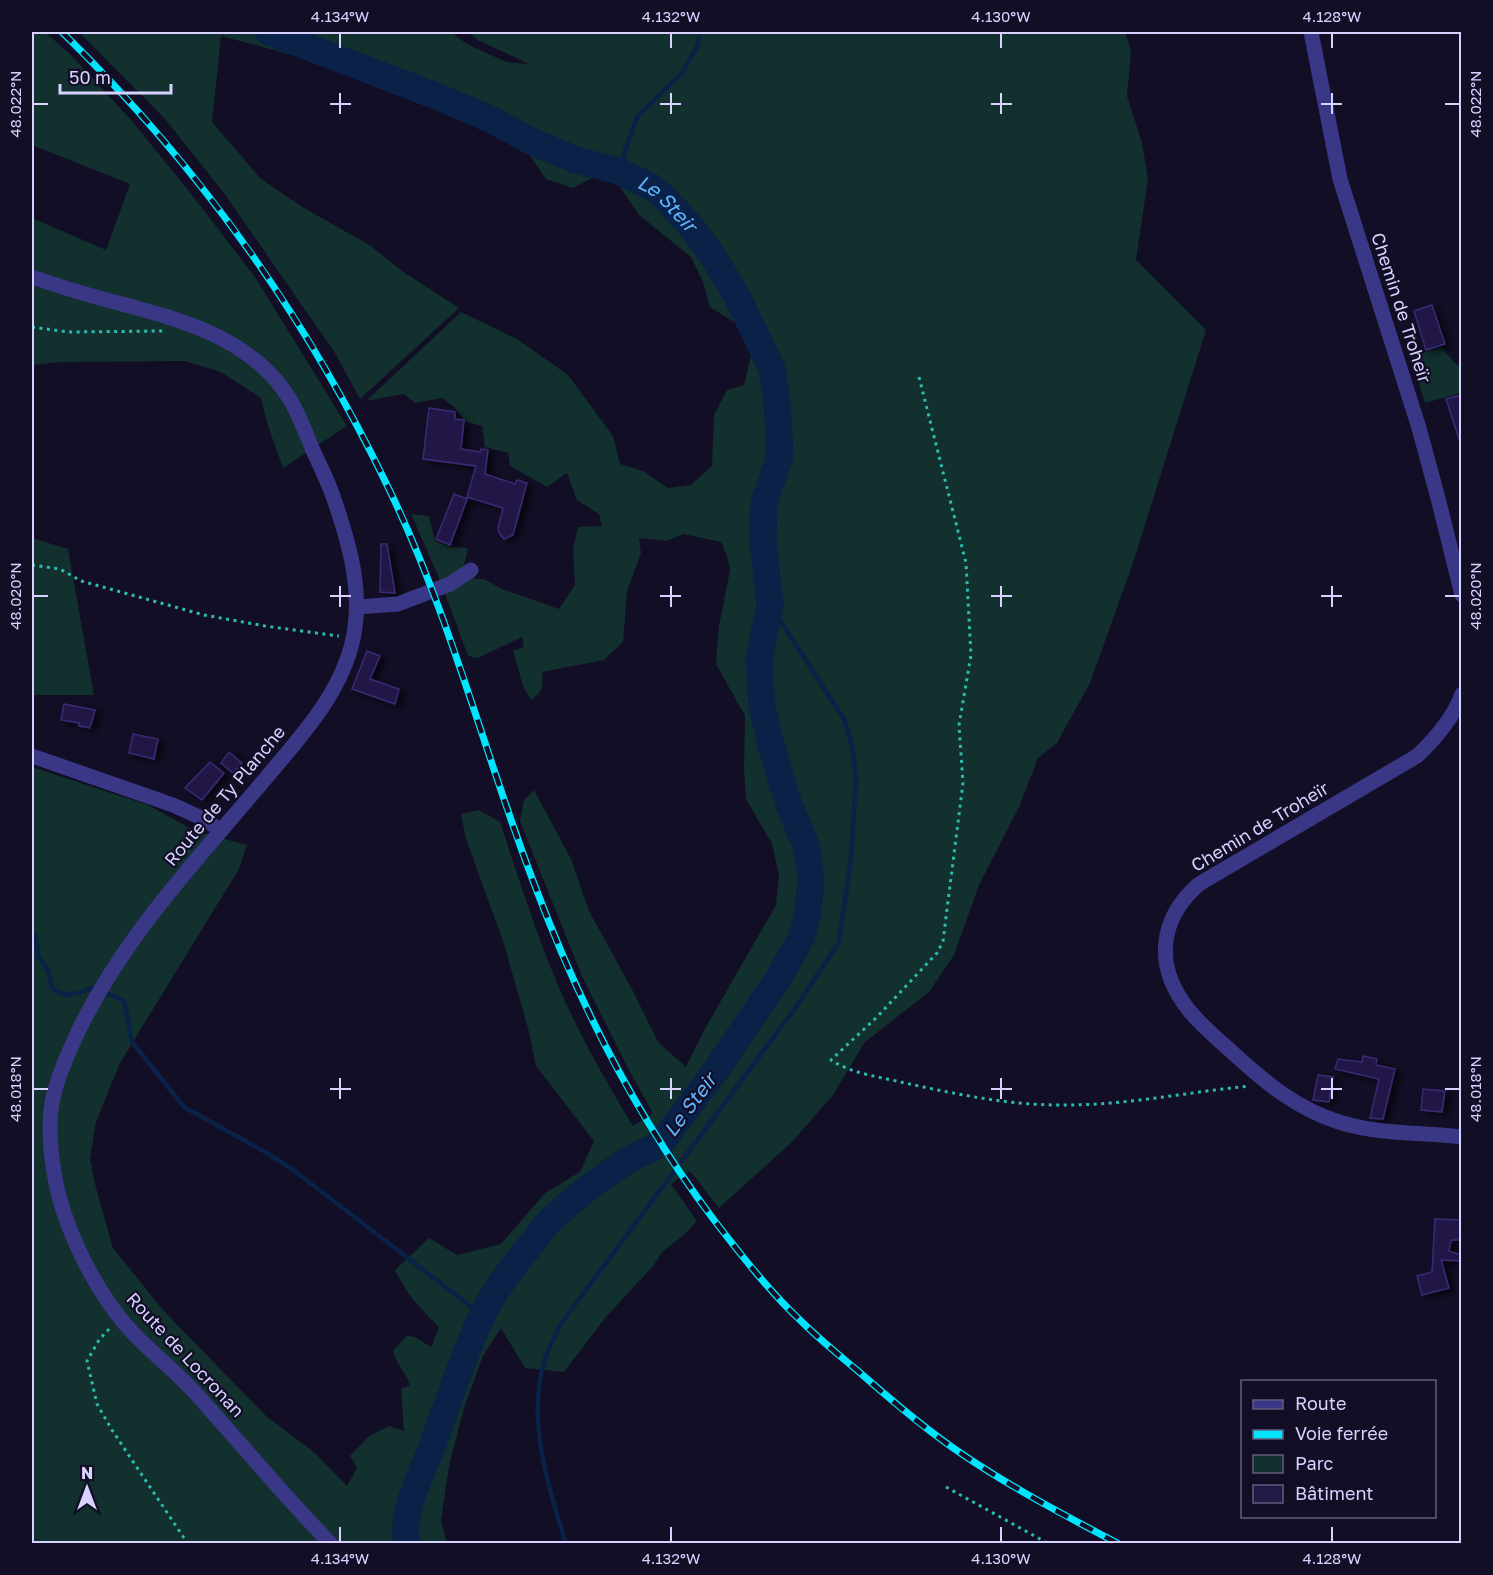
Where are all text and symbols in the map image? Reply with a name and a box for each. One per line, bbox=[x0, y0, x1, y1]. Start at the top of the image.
text: 4.134°W bbox=[311, 7, 369, 25]
text: 4.132°W bbox=[642, 7, 700, 25]
text: 4.130°W bbox=[971, 7, 1031, 25]
text: 4.128°W bbox=[1302, 7, 1362, 25]
scale bar bbox=[60, 57, 171, 95]
text: 50 m bbox=[69, 66, 111, 88]
text: 48.022°N bbox=[6, 71, 24, 137]
text: 48.022°N bbox=[1466, 71, 1484, 137]
water label: Le Steir bbox=[634, 169, 705, 239]
street label: Chemin de Troheïr bbox=[1367, 230, 1437, 386]
text: 48.020°N bbox=[6, 562, 24, 630]
text: 48.020°N bbox=[1466, 562, 1484, 630]
street label: Route de Ty Planche bbox=[159, 721, 289, 870]
street label: Chemin de Troheïr bbox=[1187, 776, 1332, 876]
text: 48.018°N bbox=[6, 1056, 24, 1122]
text: 48.018°N bbox=[1466, 1056, 1484, 1122]
water label: Le Steir bbox=[658, 1065, 723, 1141]
street label: Route de Locronan bbox=[122, 1287, 249, 1421]
legend bbox=[1241, 1380, 1436, 1518]
text: Route bbox=[1295, 1392, 1346, 1414]
text: Voie ferrée bbox=[1295, 1422, 1388, 1444]
text: Parc bbox=[1295, 1452, 1334, 1474]
north arrow bbox=[57, 1458, 117, 1518]
text: N bbox=[81, 1463, 93, 1483]
text: Bâtiment bbox=[1295, 1482, 1374, 1504]
text: 4.134°W bbox=[311, 1549, 369, 1567]
text: 4.132°W bbox=[642, 1549, 700, 1567]
text: 4.130°W bbox=[971, 1549, 1031, 1567]
text: 4.128°W bbox=[1302, 1549, 1362, 1567]

